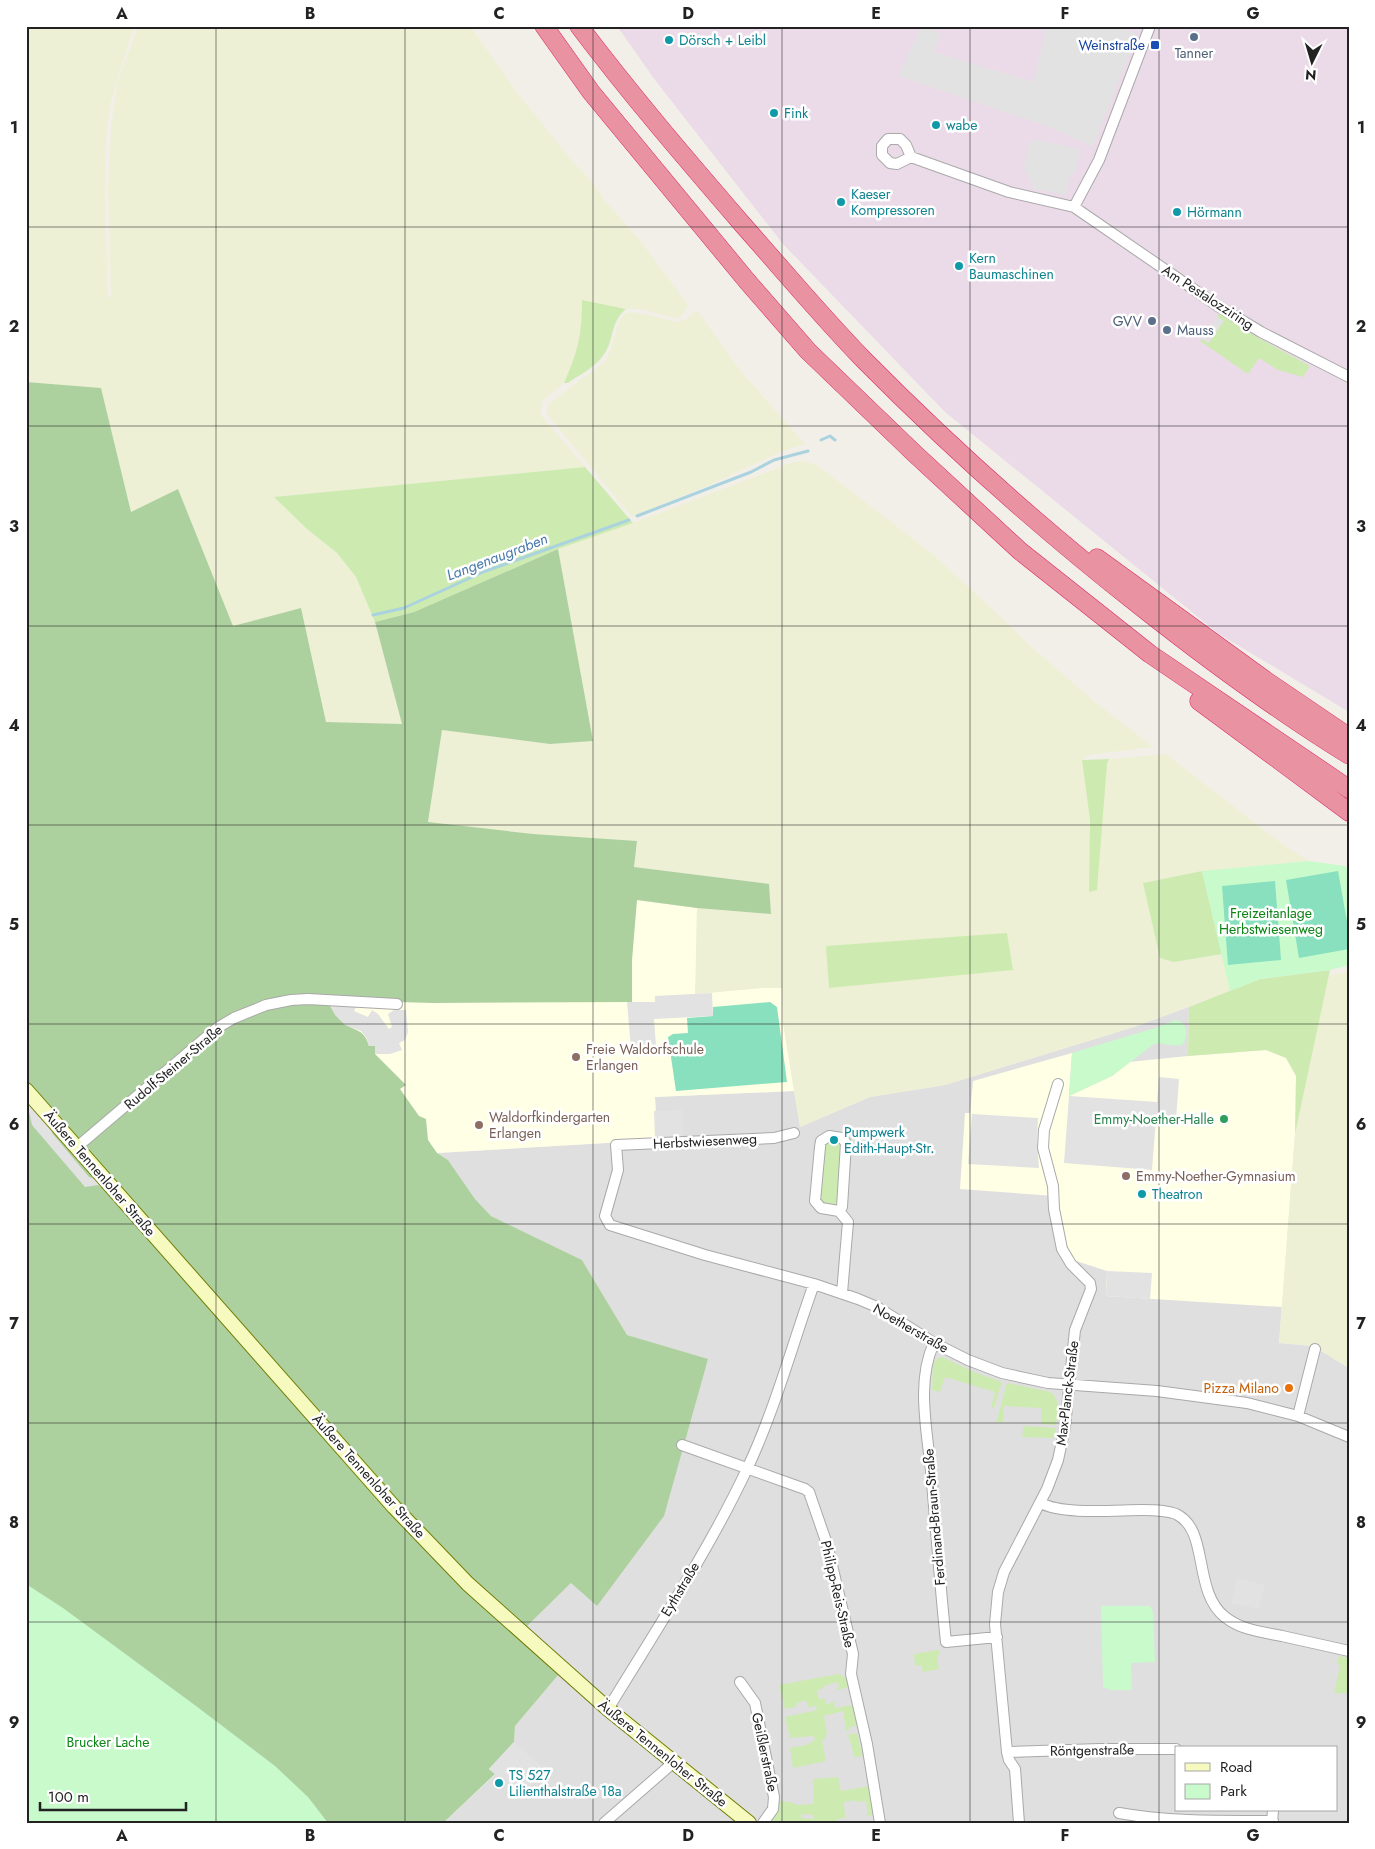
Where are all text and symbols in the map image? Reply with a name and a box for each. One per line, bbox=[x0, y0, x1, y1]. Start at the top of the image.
text: A bbox=[115, 2, 128, 25]
text: B bbox=[305, 2, 315, 25]
text: C bbox=[493, 2, 505, 25]
text: D bbox=[682, 2, 694, 25]
text: E bbox=[871, 2, 881, 25]
text: F bbox=[1061, 2, 1069, 25]
text: G bbox=[1246, 2, 1260, 25]
place label: Dörsch + Leibl bbox=[679, 30, 766, 50]
marker: Tanner bbox=[1188, 31, 1200, 43]
marker: Dörsch + Leibl bbox=[663, 34, 675, 46]
place label: Weinstraße bbox=[1078, 35, 1145, 55]
north arrow bbox=[1288, 38, 1338, 88]
marker: Weinstraße bbox=[1149, 39, 1161, 51]
place label: Tanner bbox=[1175, 43, 1213, 63]
text: N bbox=[1304, 65, 1317, 85]
place label: Fink bbox=[784, 103, 809, 123]
marker: Fink bbox=[768, 107, 780, 119]
place label: wabe bbox=[946, 115, 977, 135]
text: 1 bbox=[10, 116, 18, 139]
text: 1 bbox=[1357, 116, 1365, 139]
marker: wabe bbox=[930, 119, 942, 131]
place label: Kaeser Kompressoren bbox=[851, 184, 935, 220]
marker: Kaeser Kompressoren bbox=[835, 196, 847, 208]
place label: Hörmann bbox=[1187, 202, 1242, 222]
marker: Hörmann bbox=[1171, 206, 1183, 218]
place label: Kern Baumaschinen bbox=[969, 248, 1054, 284]
marker: Kern Baumaschinen bbox=[953, 260, 965, 272]
street label: Am Pestalozziring bbox=[1158, 260, 1258, 334]
place label: GVV bbox=[1113, 311, 1143, 331]
text: 2 bbox=[9, 315, 19, 338]
marker: GVV bbox=[1146, 315, 1158, 327]
text: 2 bbox=[1356, 315, 1366, 338]
place label: Mauss bbox=[1177, 320, 1214, 340]
marker: Mauss bbox=[1161, 324, 1173, 336]
text: 3 bbox=[9, 515, 19, 538]
text: 3 bbox=[1356, 515, 1366, 538]
water label: Langenaugraben bbox=[443, 528, 551, 586]
text: 4 bbox=[8, 714, 20, 737]
text: 4 bbox=[1355, 714, 1367, 737]
park label: Freizeitanlage Herbstwiesenweg bbox=[1219, 903, 1323, 939]
text: 5 bbox=[9, 913, 19, 936]
text: 5 bbox=[1356, 913, 1366, 936]
street label: Rudolf-Steiner-Straße bbox=[120, 1020, 226, 1114]
place label: Freie Waldorfschule Erlangen bbox=[586, 1039, 704, 1075]
marker: Freie Waldorfschule Erlangen bbox=[570, 1051, 582, 1063]
street label: Äußere Tennenloher Straße bbox=[40, 1106, 160, 1240]
place label: Waldorfkindergarten Erlangen bbox=[489, 1107, 610, 1143]
place label: Emmy-Noether-Halle bbox=[1094, 1109, 1214, 1129]
text: 6 bbox=[9, 1113, 19, 1136]
marker: Emmy-Noether-Halle bbox=[1218, 1113, 1230, 1125]
text: 6 bbox=[1356, 1113, 1366, 1136]
marker: Waldorfkindergarten Erlangen bbox=[473, 1119, 485, 1131]
place label: Pumpwerk Edith-Haupt-Str. bbox=[844, 1122, 935, 1158]
street label: Herbstwiesenweg bbox=[653, 1128, 757, 1154]
marker: Pumpwerk Edith-Haupt-Str. bbox=[828, 1134, 840, 1146]
place label: Emmy-Noether-Gymnasium bbox=[1136, 1166, 1296, 1186]
marker: Emmy-Noether-Gymnasium bbox=[1120, 1170, 1132, 1182]
place label: Theatron bbox=[1152, 1184, 1203, 1204]
marker: Theatron bbox=[1136, 1188, 1148, 1200]
street label: Noetherstraße bbox=[870, 1298, 952, 1358]
text: 7 bbox=[9, 1312, 19, 1335]
text: 7 bbox=[1356, 1312, 1366, 1335]
street label: Max-Planck-Straße bbox=[1051, 1339, 1083, 1447]
place label: Pizza Milano bbox=[1204, 1378, 1279, 1398]
marker: Pizza Milano bbox=[1283, 1382, 1295, 1394]
street label: Äußere Tennenloher Straße bbox=[308, 1409, 430, 1543]
street label: Ferdinand-Braun-Straße bbox=[918, 1448, 950, 1586]
text: 8 bbox=[9, 1511, 19, 1534]
text: 8 bbox=[1356, 1511, 1366, 1534]
street label: Philipp-Reis-Straße bbox=[816, 1538, 860, 1650]
street label: Eythstraße bbox=[656, 1558, 704, 1620]
street label: Äußere Tennenloher Straße bbox=[594, 1695, 732, 1811]
text: 9 bbox=[9, 1711, 19, 1734]
street label: Geißlerstraße bbox=[747, 1711, 783, 1793]
text: 9 bbox=[1356, 1711, 1366, 1734]
park label: Brucker Lache bbox=[66, 1732, 150, 1752]
street label: Röntgenstraße bbox=[1050, 1739, 1134, 1761]
legend bbox=[1175, 1746, 1338, 1812]
text: Road bbox=[1220, 1756, 1252, 1778]
place label: TS 527 Lilienthalstraße 18a bbox=[509, 1765, 622, 1801]
marker: TS 527 Lilienthalstraße 18a bbox=[493, 1777, 505, 1789]
scale bar bbox=[40, 1779, 186, 1811]
text: Park bbox=[1220, 1780, 1247, 1802]
text: 100 m bbox=[48, 1786, 89, 1808]
text: A bbox=[115, 1824, 128, 1847]
text: B bbox=[305, 1824, 315, 1847]
text: C bbox=[493, 1824, 505, 1847]
text: D bbox=[682, 1824, 694, 1847]
text: E bbox=[871, 1824, 881, 1847]
text: F bbox=[1061, 1824, 1069, 1847]
text: G bbox=[1246, 1824, 1260, 1847]

